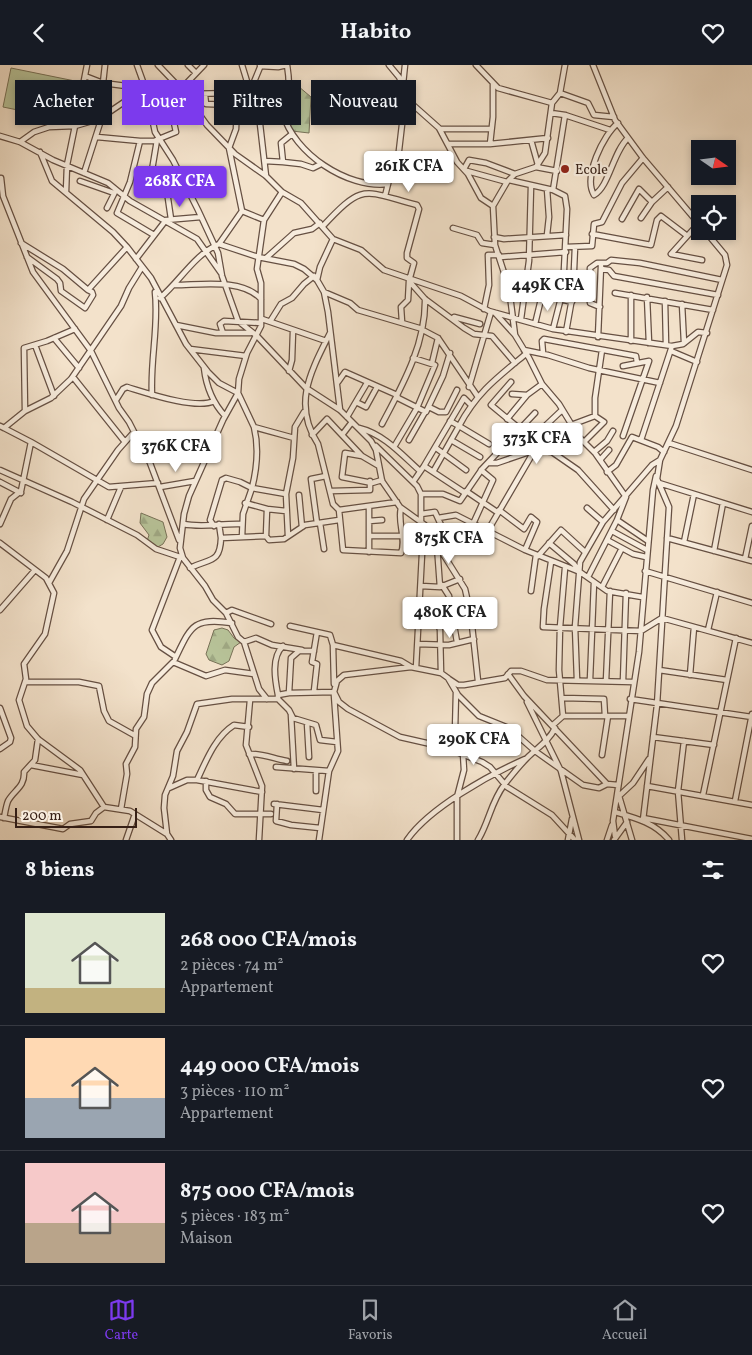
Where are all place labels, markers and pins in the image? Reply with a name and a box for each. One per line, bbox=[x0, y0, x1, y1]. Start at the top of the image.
pin: 261K CFA bbox=[357, 151, 461, 193]
place label: Ecole bbox=[575, 161, 608, 180]
marker: Ecole bbox=[559, 163, 571, 175]
pin: 268K CFA bbox=[128, 165, 232, 208]
pin: 449K CFA bbox=[496, 269, 600, 312]
pin: 373K CFA bbox=[485, 423, 589, 465]
pin: 376K CFA bbox=[124, 431, 228, 473]
pin: 875K CFA bbox=[397, 523, 501, 565]
pin: 480K CFA bbox=[398, 597, 502, 639]
pin: 290K CFA bbox=[422, 723, 526, 766]

